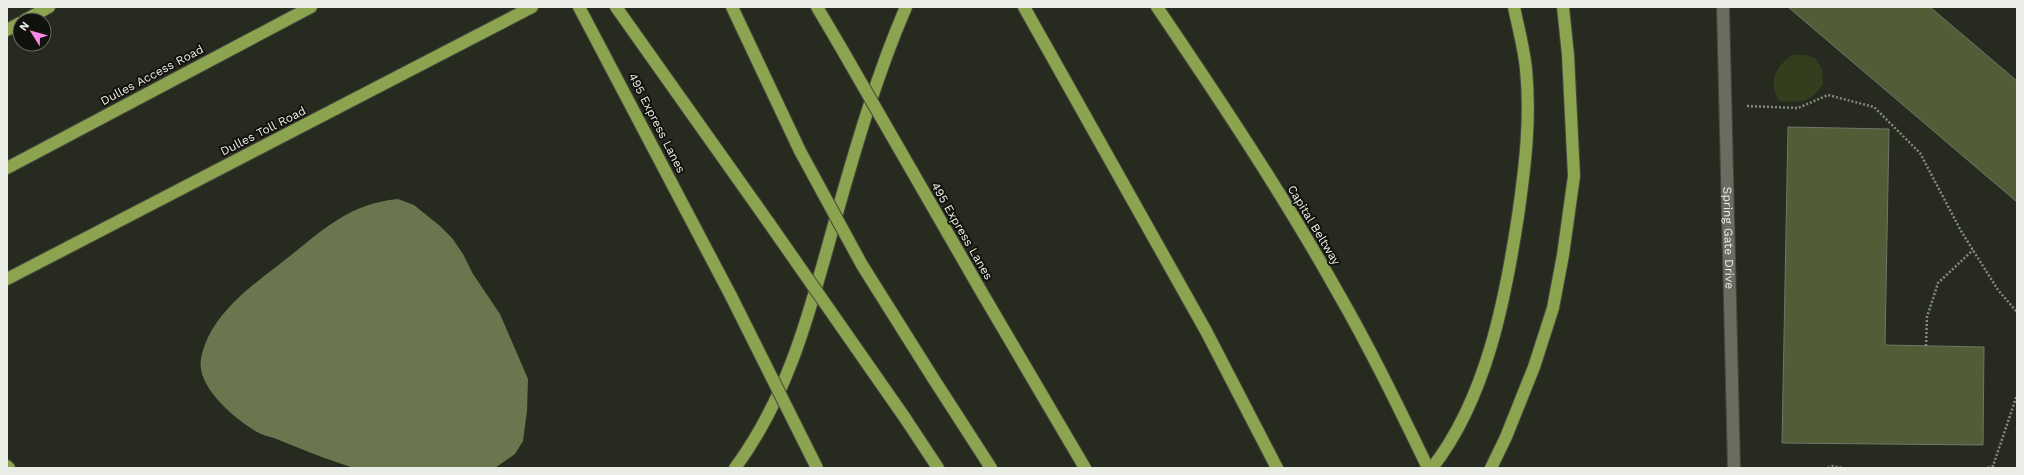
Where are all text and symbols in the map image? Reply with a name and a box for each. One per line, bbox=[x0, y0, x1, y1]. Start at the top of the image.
north arrow bbox=[12, 12, 52, 52]
text: N bbox=[17, 19, 32, 33]
street label: Dulles Access Road bbox=[98, 42, 206, 108]
street label: 495 Express Lanes bbox=[626, 71, 688, 175]
street label: Dulles Toll Road bbox=[218, 103, 308, 159]
street label: 495 Express Lanes bbox=[928, 180, 996, 282]
street label: Capital Beltway bbox=[1285, 183, 1344, 268]
street label: Spring Gate Drive bbox=[1720, 187, 1737, 289]

